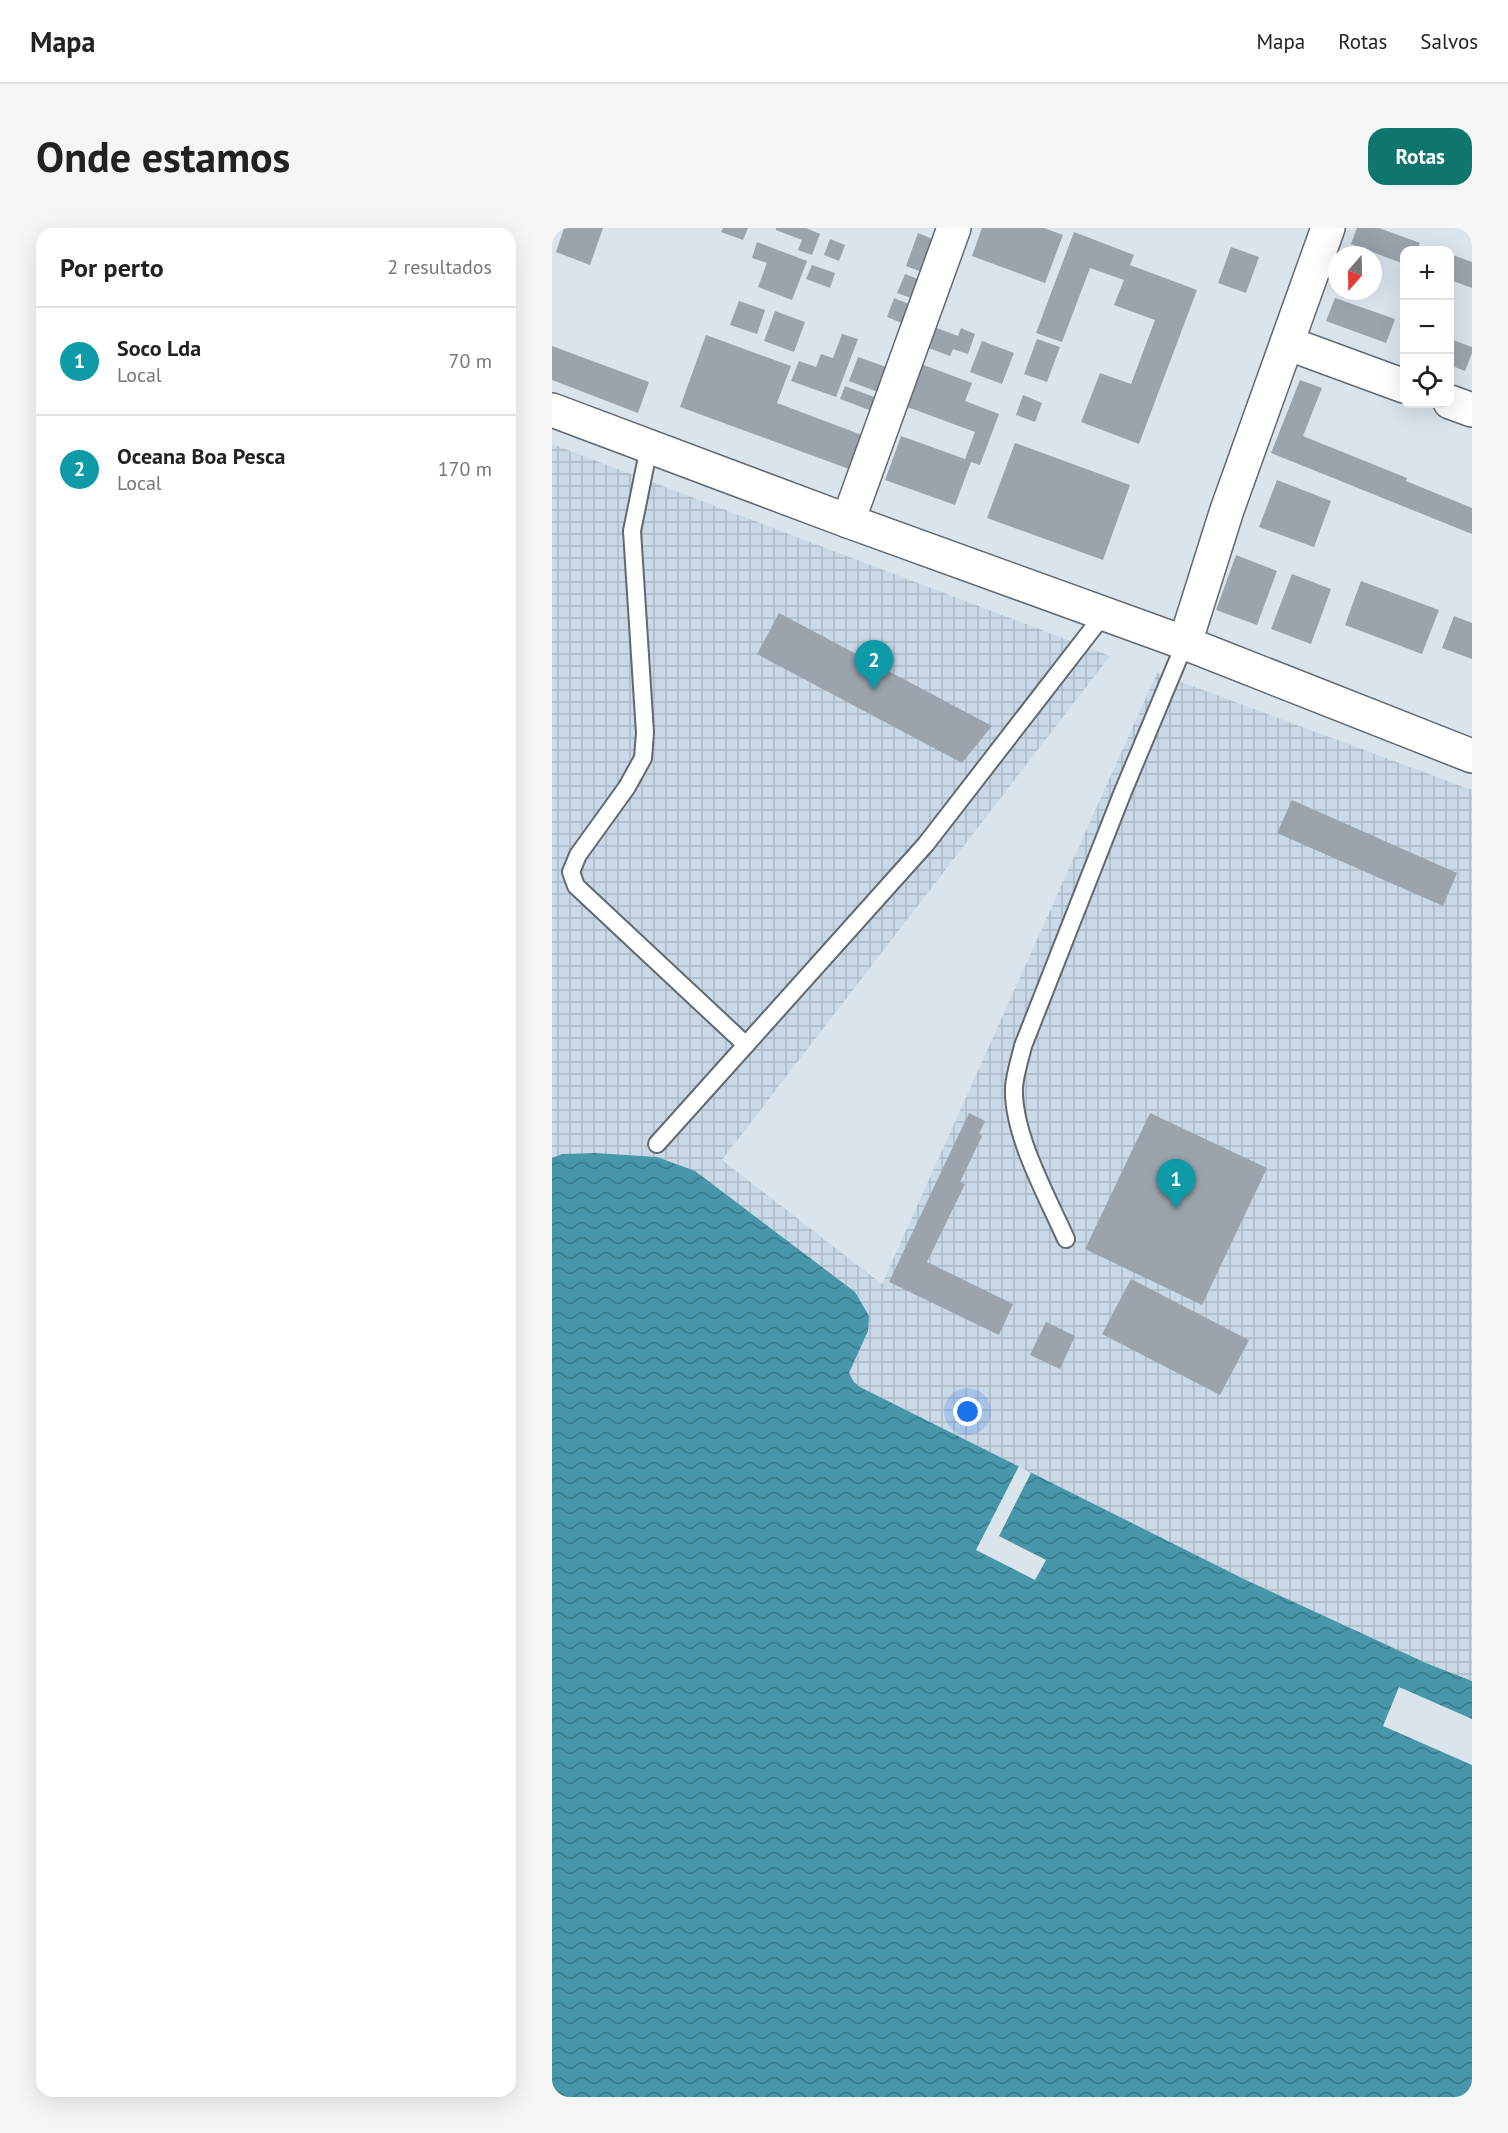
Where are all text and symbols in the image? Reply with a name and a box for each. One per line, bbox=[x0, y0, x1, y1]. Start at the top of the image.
text: Mapa bbox=[30, 23, 95, 60]
text: Mapa bbox=[1256, 28, 1305, 55]
text: Rotas bbox=[1338, 28, 1387, 55]
text: Salvos bbox=[1420, 28, 1478, 55]
button: Rotas bbox=[1368, 128, 1472, 185]
text: Onde estamos bbox=[36, 129, 290, 184]
north arrow bbox=[1328, 246, 1382, 300]
map controls bbox=[1400, 246, 1454, 408]
button: + bbox=[1400, 246, 1454, 300]
text: Por perto bbox=[60, 251, 164, 284]
text: 2 resultados bbox=[387, 254, 492, 280]
button: − bbox=[1400, 300, 1454, 354]
text: Soco Lda bbox=[117, 334, 201, 362]
text: 1 bbox=[74, 348, 85, 374]
text: 70 m bbox=[449, 348, 492, 374]
button: locate bbox=[1400, 354, 1454, 408]
text: Local bbox=[117, 362, 162, 388]
text: Oceana Boa Pesca bbox=[117, 442, 285, 470]
text: 2 bbox=[74, 456, 85, 482]
text: 170 m bbox=[438, 456, 492, 482]
text: Local bbox=[117, 470, 162, 496]
pin: 2 bbox=[854, 640, 894, 690]
pin: 1 bbox=[1156, 1160, 1196, 1209]
your location bbox=[953, 1397, 982, 1426]

